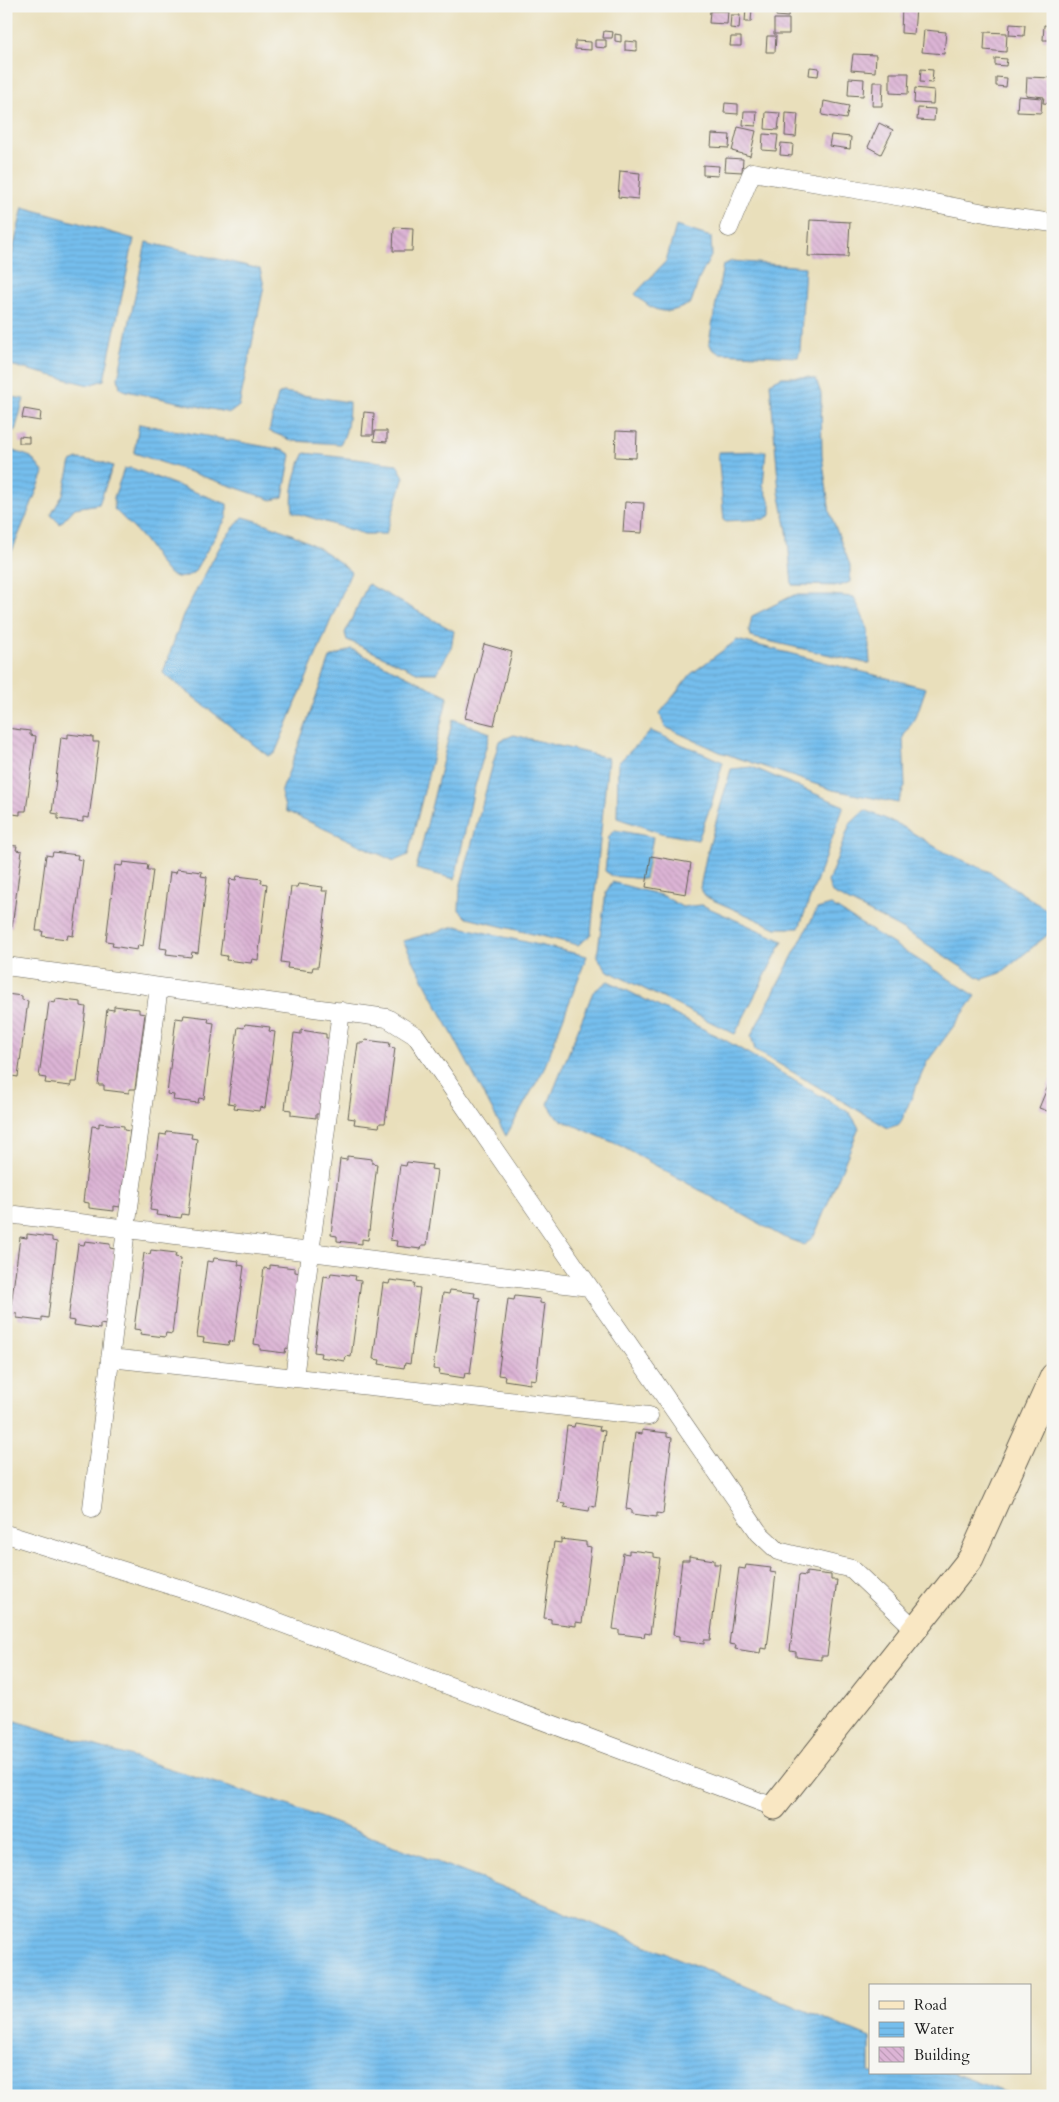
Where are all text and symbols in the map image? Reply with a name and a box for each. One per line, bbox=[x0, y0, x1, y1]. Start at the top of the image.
legend bbox=[869, 1984, 1032, 2074]
text: Road bbox=[914, 1995, 947, 2015]
text: Water bbox=[913, 2019, 955, 2039]
text: Building bbox=[914, 2045, 970, 2065]

